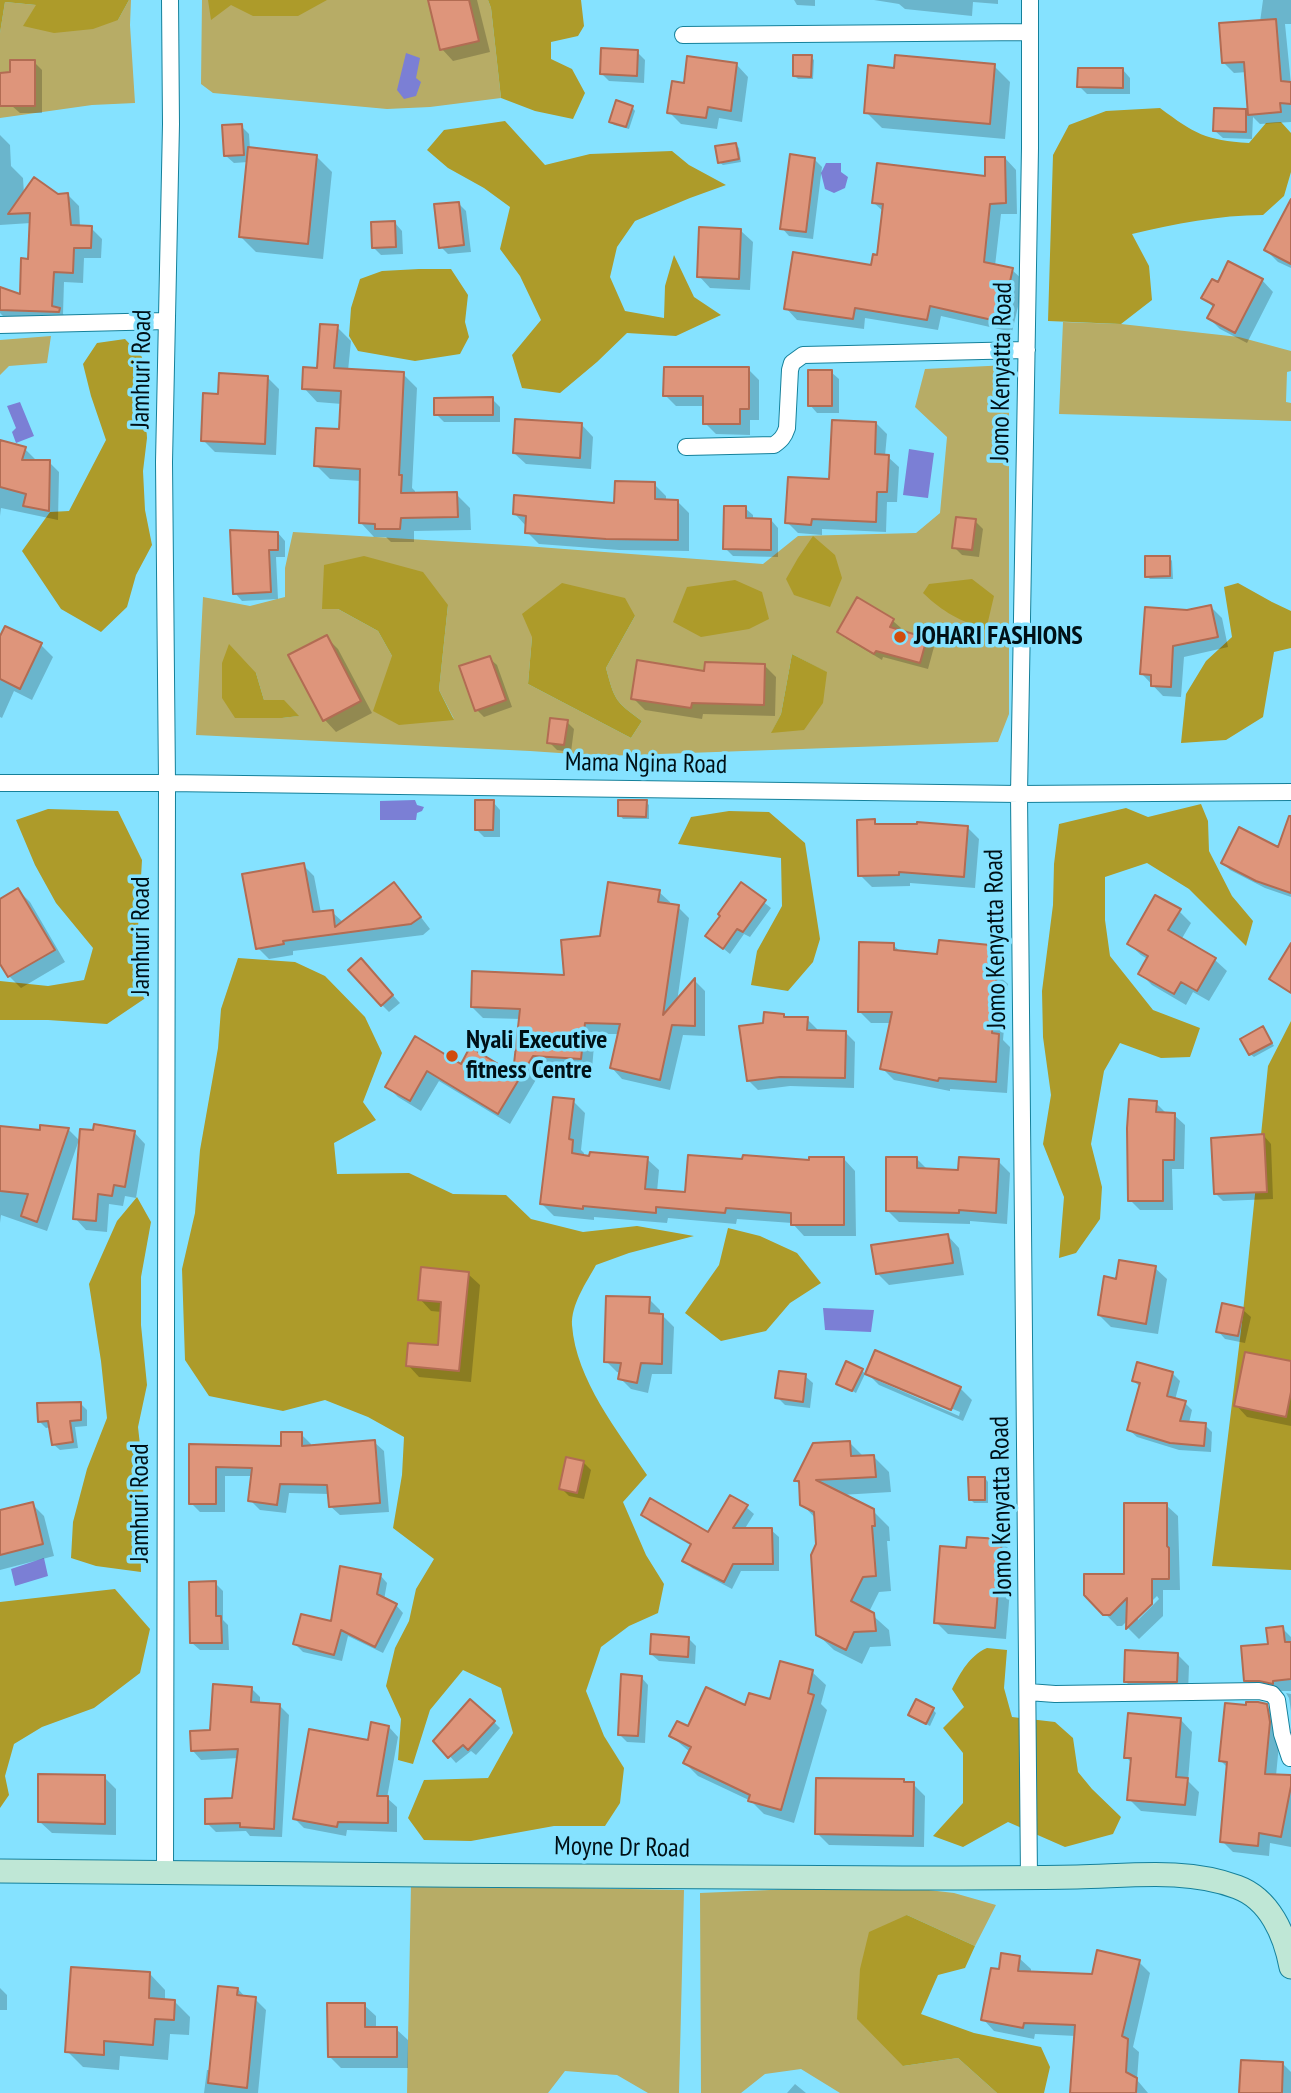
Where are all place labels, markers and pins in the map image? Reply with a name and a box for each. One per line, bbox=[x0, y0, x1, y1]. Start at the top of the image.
place label: JOHARI FASHIONS bbox=[914, 621, 1083, 653]
marker: JOHARI FASHIONS bbox=[892, 629, 908, 645]
place label: Nyali Executive fitness Centre bbox=[466, 1025, 607, 1086]
marker: Nyali Executive fitness Centre bbox=[444, 1048, 460, 1064]

